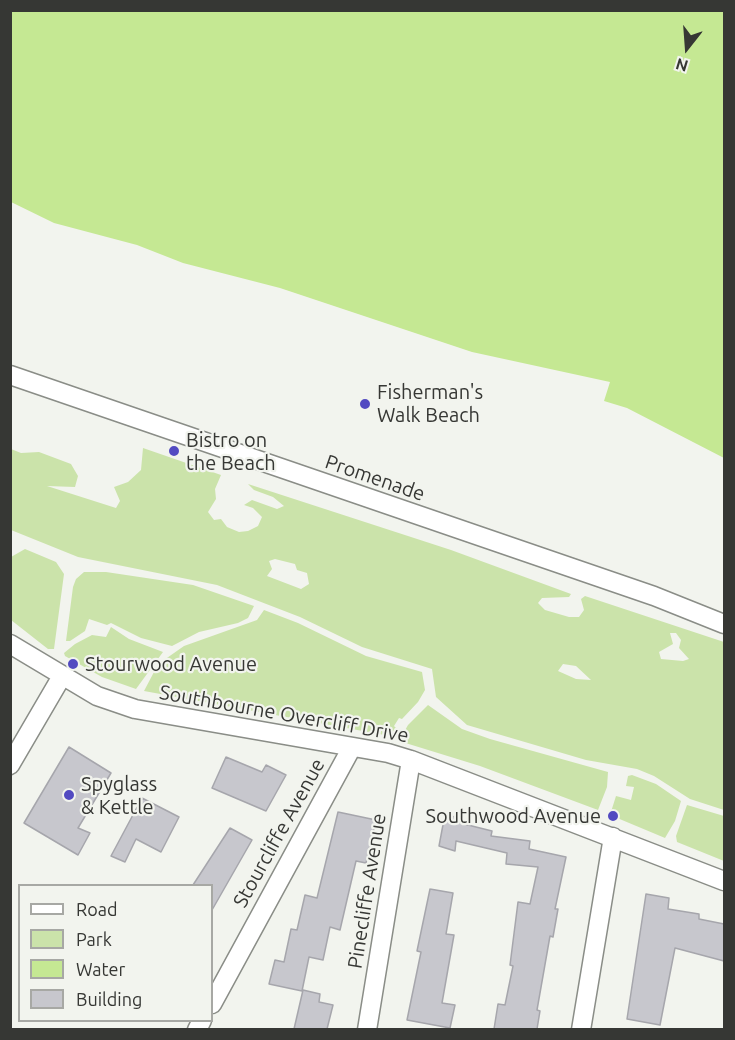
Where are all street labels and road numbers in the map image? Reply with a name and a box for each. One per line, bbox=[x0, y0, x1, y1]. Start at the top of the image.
street label: Promenade bbox=[322, 450, 428, 506]
street label: Southbourne Overcliff Drive bbox=[158, 680, 410, 748]
street label: Stourcliffe Avenue bbox=[228, 754, 330, 912]
street label: Pinecliffe Avenue bbox=[343, 812, 391, 970]

